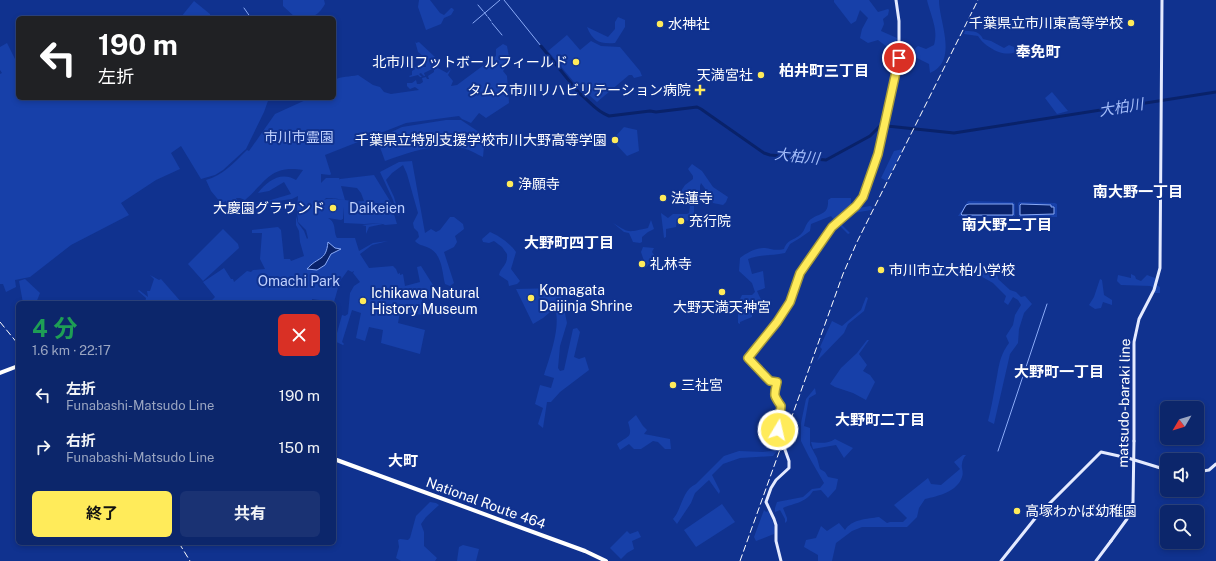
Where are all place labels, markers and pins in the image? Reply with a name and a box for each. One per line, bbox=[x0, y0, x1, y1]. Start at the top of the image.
place label: 千葉県立市川東高等学校 bbox=[969, 15, 1123, 31]
place label: 水神社 bbox=[668, 16, 710, 32]
marker: 千葉県立市川東高等学校 bbox=[1126, 18, 1136, 28]
marker: 水神社 bbox=[655, 19, 665, 29]
pin bbox=[882, 41, 916, 75]
place label: 北市川フットボールフィールド bbox=[372, 54, 568, 70]
marker: 北市川フットボールフィールド bbox=[571, 57, 581, 67]
place label: 天満宮社 bbox=[697, 67, 753, 83]
marker: 天満宮社 bbox=[756, 70, 766, 80]
place label: タムス市川リハビリテーション病院 bbox=[467, 82, 691, 98]
marker: タムス市川リハビリテーション病院 bbox=[694, 84, 706, 96]
place label: 千葉県立特別支援学校市川大野高等学園 bbox=[355, 132, 607, 148]
marker: 千葉県立特別支援学校市川大野高等学園 bbox=[610, 135, 620, 145]
place label: 浄願寺 bbox=[518, 176, 560, 192]
marker: 浄願寺 bbox=[505, 179, 515, 189]
place label: 法蓮寺 bbox=[671, 190, 713, 206]
marker: 法蓮寺 bbox=[658, 193, 668, 203]
place label: 大慶園グラウンド bbox=[213, 200, 325, 216]
marker: 大慶園グラウンド bbox=[328, 203, 338, 213]
place label: 充行院 bbox=[689, 213, 731, 229]
marker: 充行院 bbox=[676, 216, 686, 226]
place label: 礼林寺 bbox=[650, 256, 692, 272]
marker: 礼林寺 bbox=[637, 259, 647, 269]
place label: 市川市立大柏小学校 bbox=[889, 262, 1015, 278]
marker: 市川市立大柏小学校 bbox=[876, 265, 886, 275]
place label: Komagata Daijinja Shrine bbox=[539, 282, 633, 314]
place label: Ichikawa Natural History Museum bbox=[371, 285, 480, 317]
marker: 大野天満天神宮 bbox=[717, 287, 727, 297]
marker: Komagata Daijinja Shrine bbox=[526, 293, 536, 303]
marker: Ichikawa Natural History Museum bbox=[358, 296, 368, 306]
place label: 大野天満天神宮 bbox=[673, 299, 771, 315]
place label: 三社宮 bbox=[681, 377, 723, 393]
marker: 三社宮 bbox=[668, 380, 678, 390]
place label: 高塚わかば幼稚園 bbox=[1025, 503, 1137, 519]
marker: 高塚わかば幼稚園 bbox=[1012, 506, 1022, 516]

